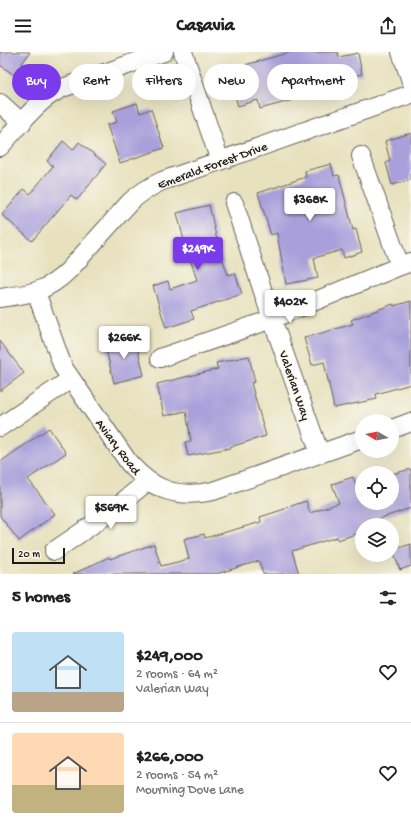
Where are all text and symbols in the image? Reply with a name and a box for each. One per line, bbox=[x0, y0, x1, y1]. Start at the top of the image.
icon: menu bbox=[12, 15, 34, 37]
icon: share bbox=[377, 15, 399, 37]
text: Casavia bbox=[176, 16, 235, 37]
chip: Buy bbox=[12, 64, 61, 100]
chip: Rent bbox=[69, 64, 124, 100]
chip: Filters bbox=[132, 64, 196, 100]
chip: New bbox=[204, 64, 259, 100]
chip: Apartment bbox=[267, 64, 358, 100]
street label: Emerald Forest Drive bbox=[156, 139, 270, 193]
pin: $368K bbox=[282, 188, 338, 222]
text: $368K bbox=[293, 193, 327, 208]
pin: $249K bbox=[170, 237, 226, 271]
text: $249K bbox=[182, 242, 214, 257]
pin: $402K bbox=[262, 290, 318, 324]
text: $402K bbox=[274, 295, 306, 310]
pin: $266K bbox=[96, 326, 152, 360]
text: $266K bbox=[108, 331, 140, 346]
street label: Valerian Way bbox=[274, 348, 313, 423]
north arrow bbox=[355, 414, 399, 458]
map controls bbox=[355, 414, 399, 562]
street label: Aviary Road bbox=[91, 417, 144, 479]
button: locate bbox=[355, 466, 399, 510]
pin: $569K bbox=[83, 496, 139, 530]
text: $569K bbox=[95, 501, 127, 516]
button: layers bbox=[355, 518, 399, 562]
scale bar bbox=[12, 546, 65, 565]
text: 20 m bbox=[18, 549, 40, 561]
icon: filters bbox=[377, 587, 399, 609]
text: 5 homes bbox=[12, 588, 70, 608]
text: $249,000 bbox=[136, 647, 203, 667]
icon: home bbox=[44, 648, 92, 696]
icon: heart bbox=[377, 661, 399, 683]
text: 2 rooms · 64 m² bbox=[136, 667, 218, 682]
text: Valerian Way bbox=[136, 682, 209, 697]
text: $266,000 bbox=[136, 748, 204, 768]
icon: home bbox=[44, 749, 92, 797]
icon: heart bbox=[377, 762, 399, 784]
text: 2 rooms · 54 m² bbox=[136, 768, 218, 783]
text: Mourning Dove Lane bbox=[136, 783, 244, 798]

